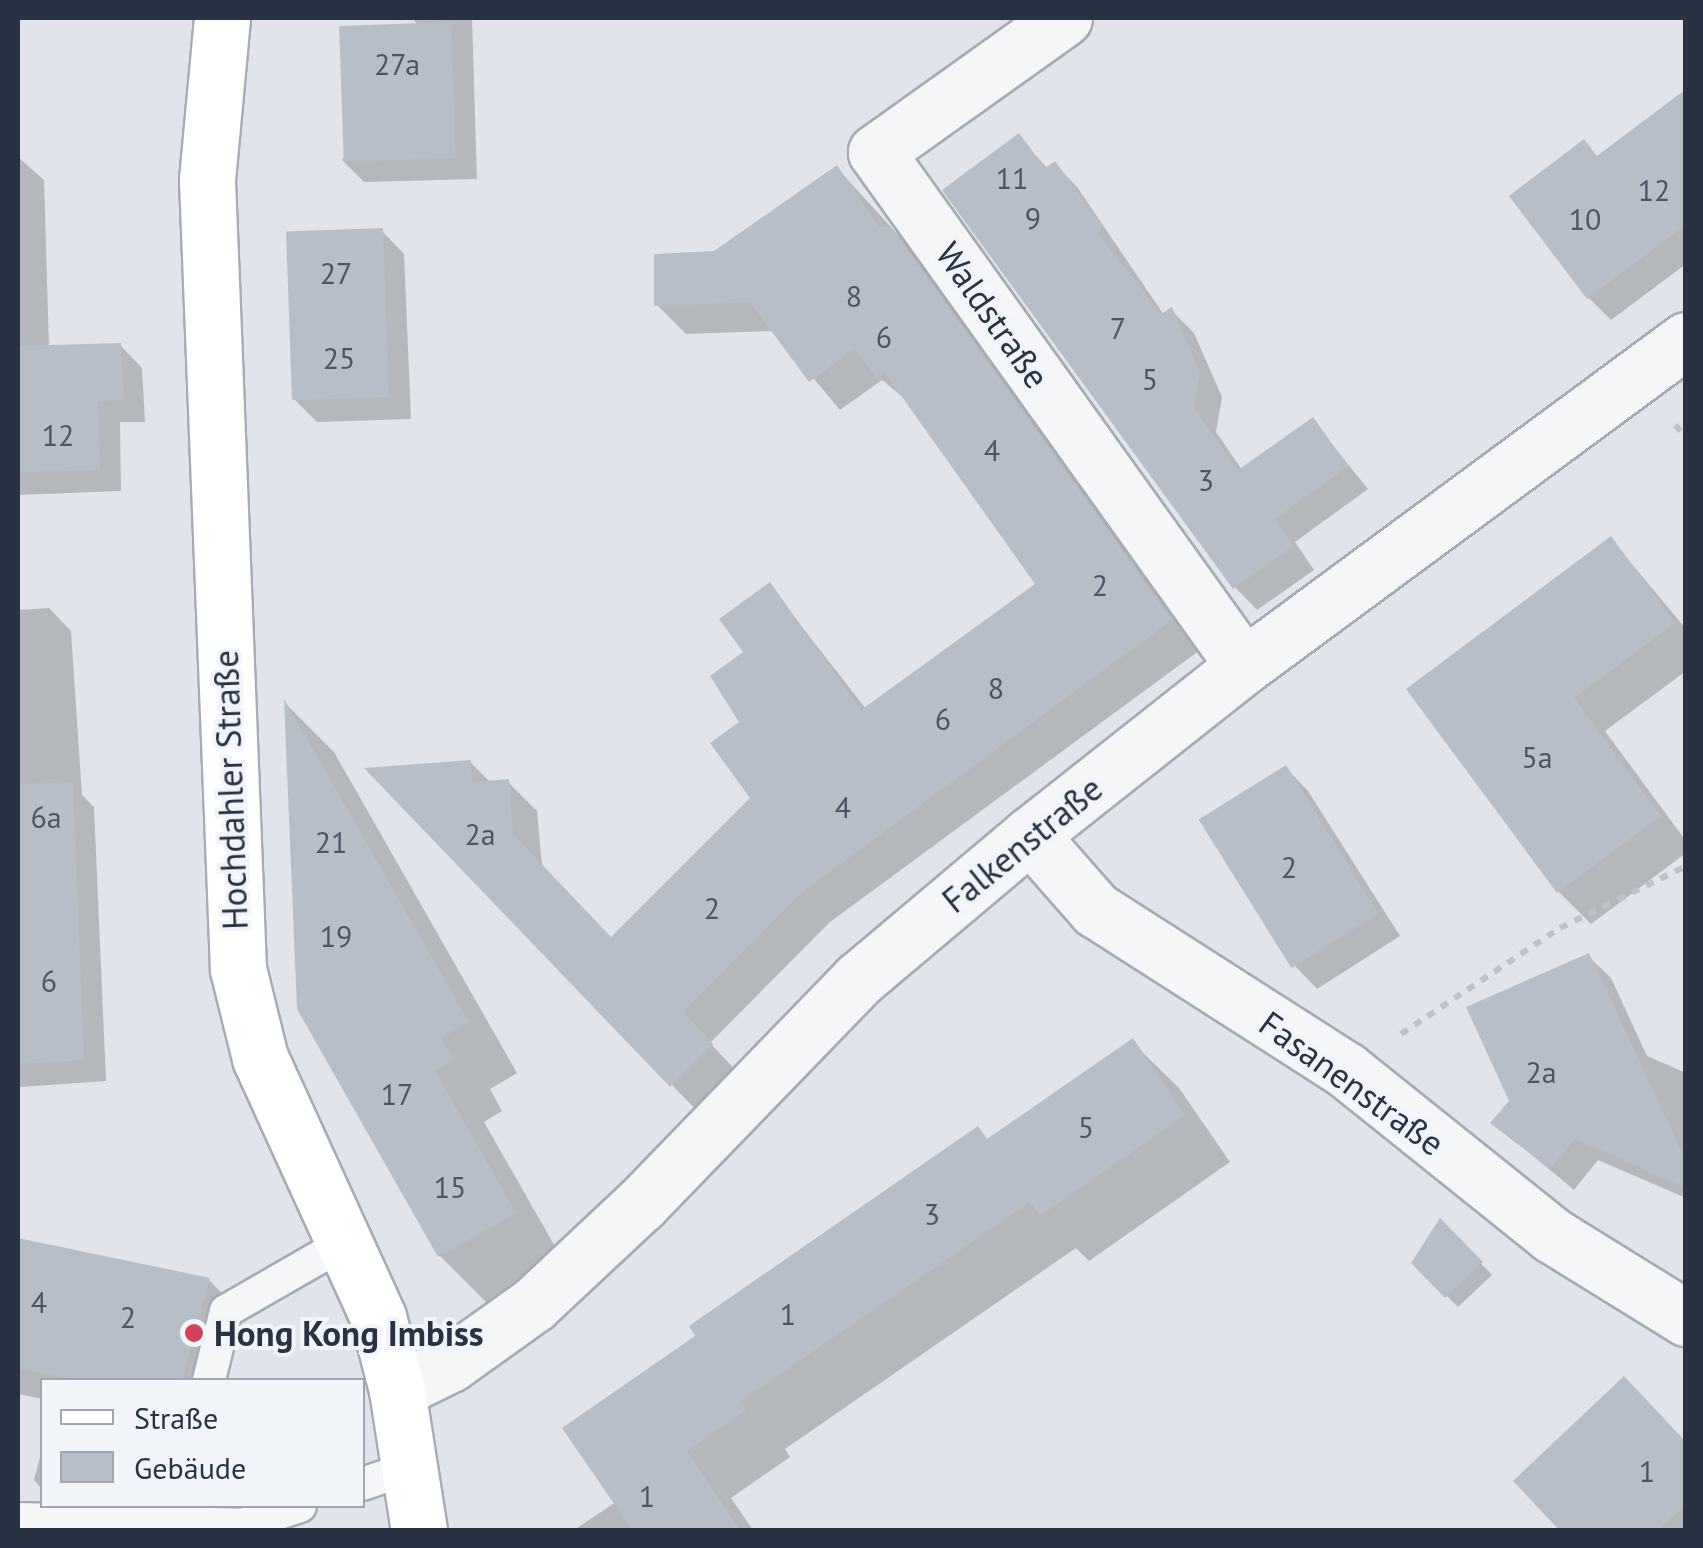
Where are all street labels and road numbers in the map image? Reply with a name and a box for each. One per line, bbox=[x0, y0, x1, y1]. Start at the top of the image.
street label: Waldstraße bbox=[928, 234, 1058, 396]
street label: Hochdahler Straße bbox=[204, 649, 256, 931]
street label: Falkenstraße bbox=[934, 767, 1110, 921]
street label: Fasanenstraße bbox=[1251, 1002, 1453, 1164]

